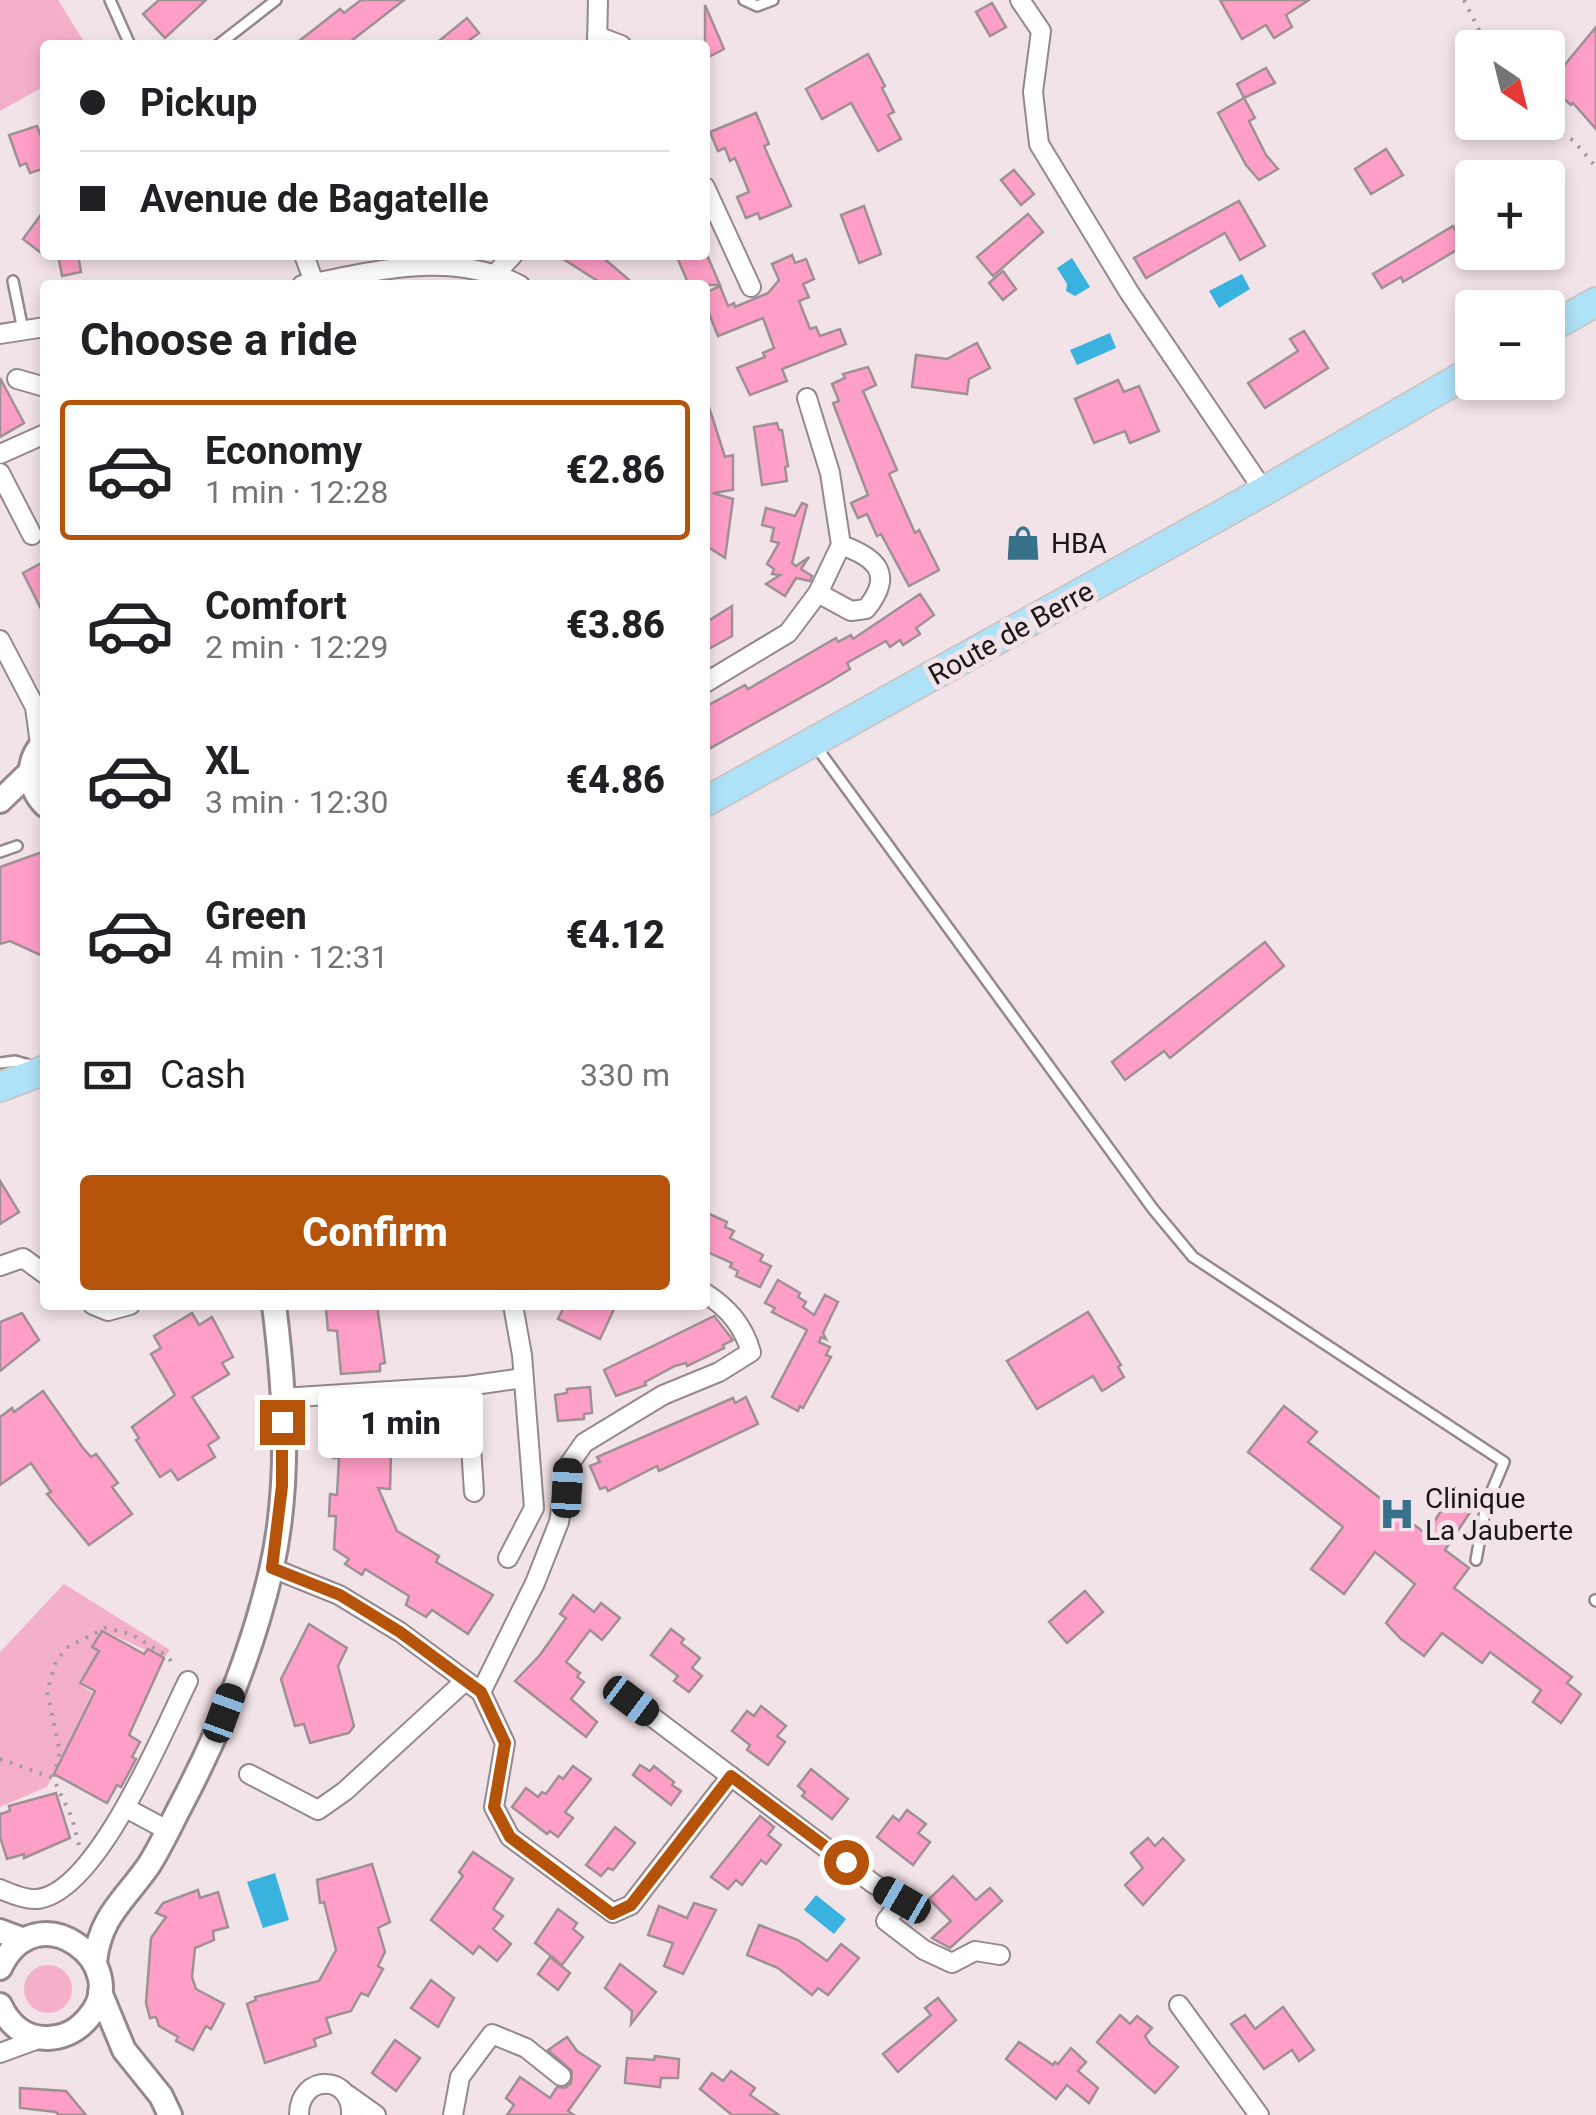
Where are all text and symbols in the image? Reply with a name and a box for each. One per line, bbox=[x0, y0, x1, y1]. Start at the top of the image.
north arrow bbox=[1455, 30, 1565, 140]
map controls bbox=[1455, 30, 1565, 400]
text: Pickup bbox=[140, 81, 257, 125]
button: + bbox=[1455, 160, 1565, 270]
text: Avenue de Bagatelle bbox=[140, 177, 489, 221]
button: − bbox=[1455, 290, 1565, 400]
text: Choose a ride bbox=[80, 313, 357, 366]
icon: car bbox=[85, 425, 175, 515]
text: Economy bbox=[205, 429, 362, 473]
text: €2.86 bbox=[566, 448, 665, 492]
text: 1 min · 12:28 bbox=[205, 473, 388, 511]
shop icon: HBA bbox=[1004, 524, 1042, 562]
place label: HBA bbox=[1051, 527, 1107, 560]
street label: Route de Berre bbox=[923, 574, 1099, 692]
icon: car bbox=[85, 580, 175, 670]
text: Comfort bbox=[205, 584, 347, 628]
text: €3.86 bbox=[566, 603, 665, 647]
text: 2 min · 12:29 bbox=[205, 628, 388, 666]
icon: car bbox=[85, 735, 175, 825]
text: XL bbox=[205, 739, 250, 783]
text: €4.86 bbox=[566, 758, 665, 802]
text: 3 min · 12:30 bbox=[205, 783, 388, 821]
icon: car bbox=[85, 890, 175, 980]
text: Green bbox=[205, 894, 307, 938]
text: €4.12 bbox=[566, 913, 665, 957]
text: 4 min · 12:31 bbox=[205, 938, 388, 976]
icon: cash bbox=[80, 1048, 135, 1103]
text: Cash bbox=[160, 1053, 246, 1097]
text: 330 m bbox=[580, 1056, 670, 1094]
button: Confirm bbox=[80, 1175, 670, 1290]
callout: 1 min bbox=[317, 1387, 482, 1457]
route end bbox=[260, 1400, 305, 1445]
text: 1 min bbox=[360, 1404, 441, 1442]
car bbox=[550, 1457, 584, 1519]
place label: Clinique La Jauberte bbox=[1425, 1482, 1573, 1547]
hospital icon: Clinique La Jauberte bbox=[1378, 1495, 1416, 1533]
car bbox=[598, 1671, 664, 1731]
car bbox=[200, 1680, 248, 1746]
route start bbox=[824, 1840, 869, 1885]
car bbox=[869, 1872, 935, 1928]

